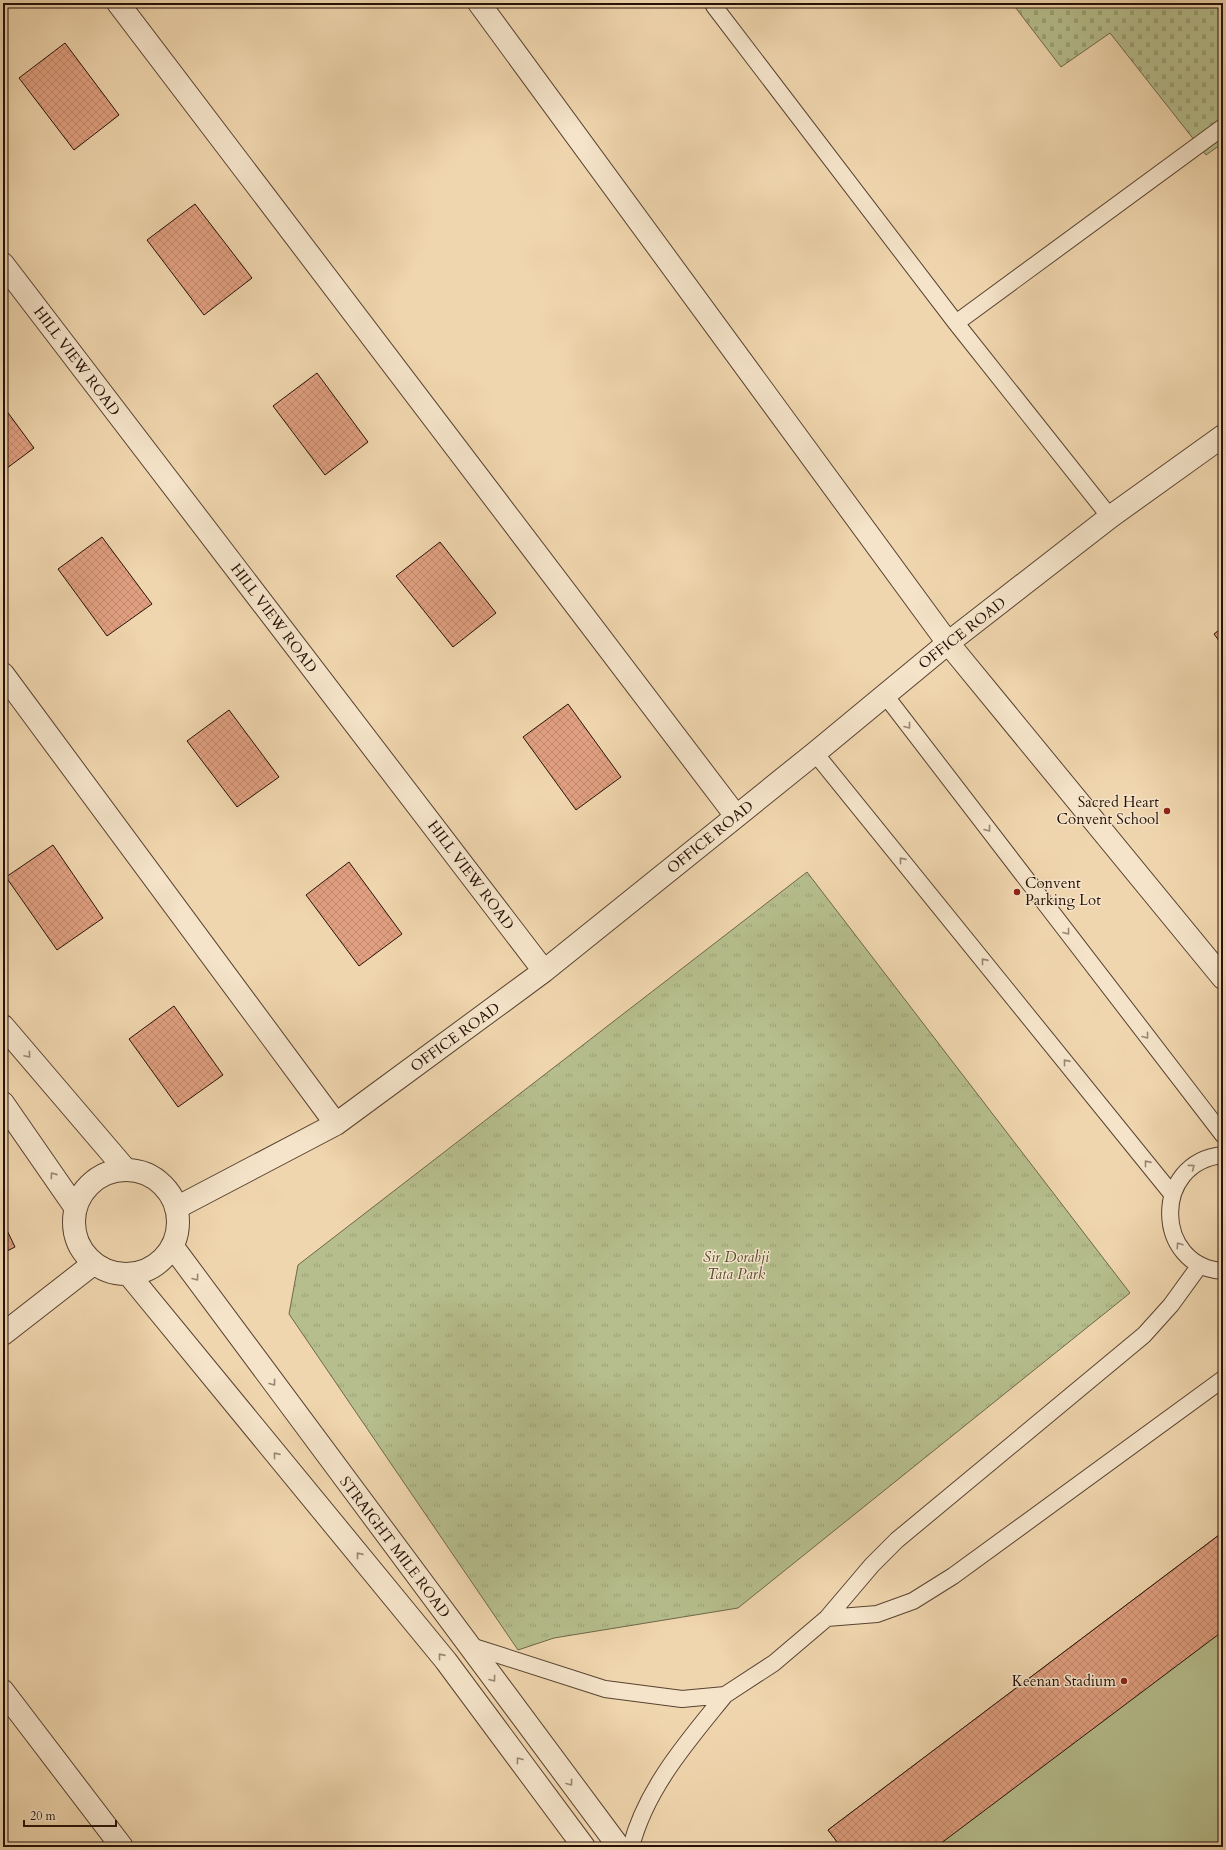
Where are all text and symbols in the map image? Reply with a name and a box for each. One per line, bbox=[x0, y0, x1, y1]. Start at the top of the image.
street label: HILL VIEW ROAD bbox=[29, 302, 125, 420]
street label: HILL VIEW ROAD bbox=[226, 559, 322, 677]
street label: OFFICE ROAD bbox=[914, 592, 1010, 674]
one-way arrow bbox=[904, 722, 911, 729]
place label: Sacred Heart Convent School bbox=[1057, 792, 1159, 829]
street label: OFFICE ROAD bbox=[662, 796, 758, 878]
marker: Sacred Heart Convent School bbox=[1162, 806, 1172, 816]
street label: HILL VIEW ROAD bbox=[423, 816, 519, 934]
one-way arrow bbox=[983, 825, 990, 832]
one-way arrow bbox=[900, 858, 907, 865]
place label: Convent Parking Lot bbox=[1025, 873, 1101, 910]
marker: Convent Parking Lot bbox=[1012, 887, 1022, 897]
one-way arrow bbox=[1062, 928, 1069, 935]
one-way arrow bbox=[981, 959, 988, 966]
street label: OFFICE ROAD bbox=[406, 998, 504, 1076]
one-way arrow bbox=[1141, 1031, 1148, 1038]
one-way arrow bbox=[24, 1051, 31, 1058]
one-way arrow bbox=[1063, 1060, 1070, 1067]
one-way arrow bbox=[1145, 1161, 1152, 1168]
one-way arrow bbox=[1188, 1165, 1195, 1172]
one-way arrow bbox=[50, 1172, 58, 1179]
one-way arrow bbox=[1177, 1243, 1184, 1250]
park label: Sir Dorabji Tata Park bbox=[703, 1247, 770, 1284]
one-way arrow bbox=[191, 1274, 198, 1281]
one-way arrow bbox=[269, 1379, 276, 1386]
one-way arrow bbox=[274, 1452, 281, 1459]
street label: STRAIGHT MILE ROAD bbox=[335, 1472, 455, 1622]
one-way arrow bbox=[356, 1553, 363, 1560]
one-way arrow bbox=[439, 1653, 446, 1660]
place label: Keenan Stadium bbox=[1012, 1671, 1116, 1691]
one-way arrow bbox=[488, 1674, 495, 1681]
marker: Keenan Stadium bbox=[1119, 1676, 1129, 1686]
one-way arrow bbox=[517, 1757, 524, 1764]
one-way arrow bbox=[566, 1778, 573, 1785]
scale bar bbox=[24, 1802, 116, 1828]
text: 20 m bbox=[30, 1808, 57, 1824]

